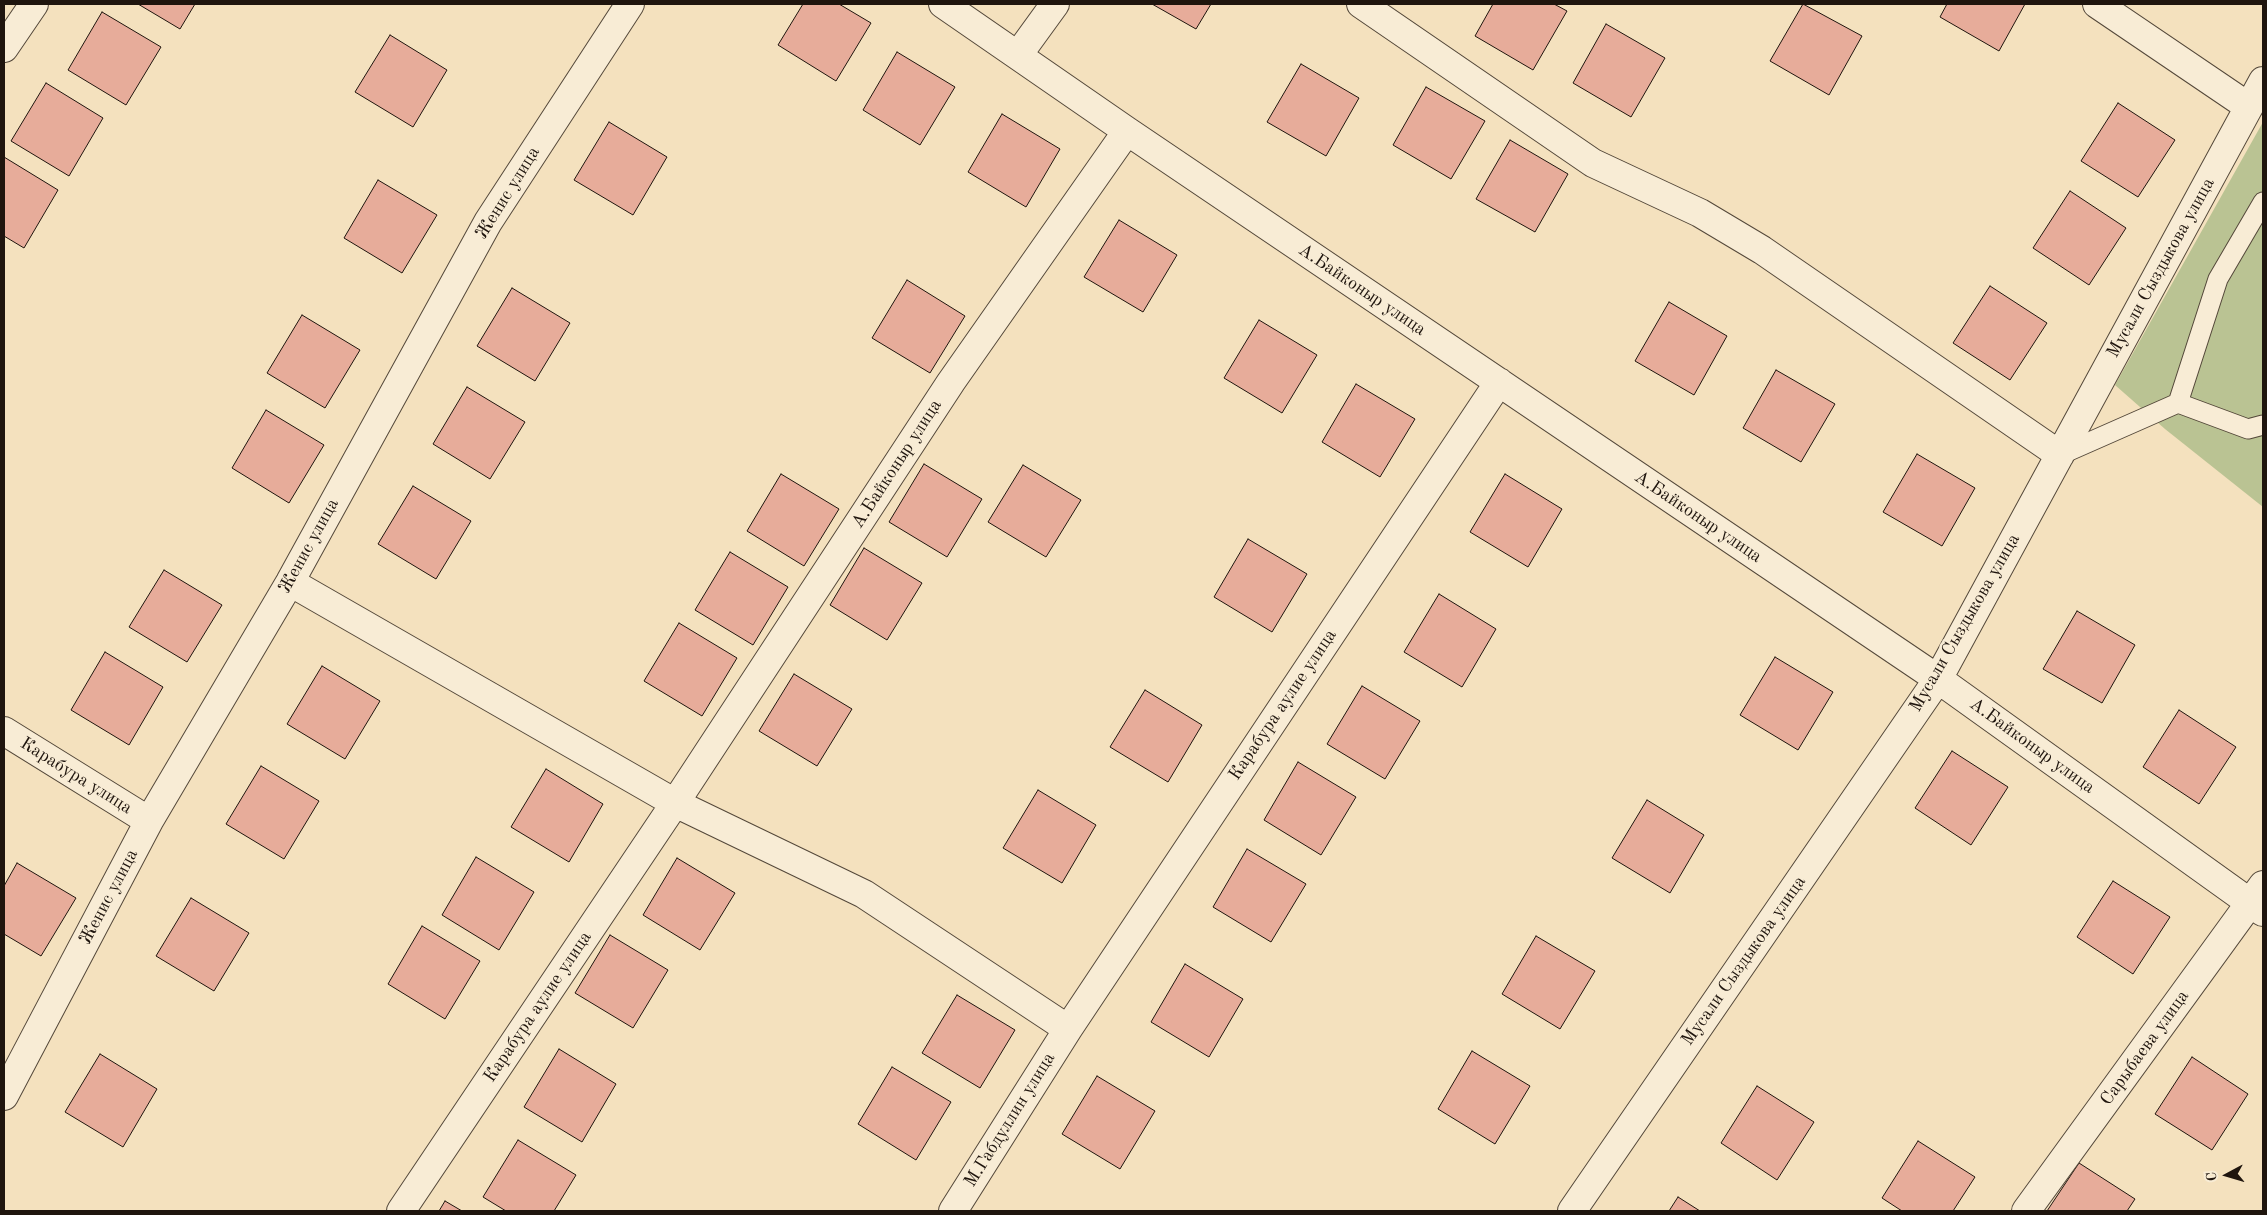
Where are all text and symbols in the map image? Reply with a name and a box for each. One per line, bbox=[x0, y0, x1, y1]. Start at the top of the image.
street label: Женис улица bbox=[471, 143, 545, 243]
street label: Мусали Сыздыкова улица bbox=[2102, 174, 2220, 362]
street label: А.Байконыр улица bbox=[1294, 239, 1430, 341]
street label: А.Байконыр улица bbox=[847, 396, 947, 532]
street label: А.Байконыр улица bbox=[1630, 466, 1766, 568]
street label: Женис улица bbox=[274, 495, 344, 597]
street label: Мусали Сыздыкова улица bbox=[1905, 530, 2025, 716]
street label: Карабура аулие улица bbox=[1224, 625, 1342, 785]
street label: А.Байконыр улица bbox=[1965, 693, 2099, 799]
street label: Карабура улица bbox=[16, 733, 136, 819]
street label: Женис улица bbox=[75, 846, 143, 948]
street label: Мусали Сыздыкова улица bbox=[1677, 872, 1811, 1050]
street label: Карабура аулие улица bbox=[479, 927, 597, 1087]
street label: Сарыбаева улица bbox=[2096, 986, 2194, 1110]
street label: М.Габдуллин улица bbox=[960, 1049, 1060, 1191]
north arrow bbox=[2202, 1150, 2252, 1200]
text: С bbox=[2205, 1171, 2220, 1182]

